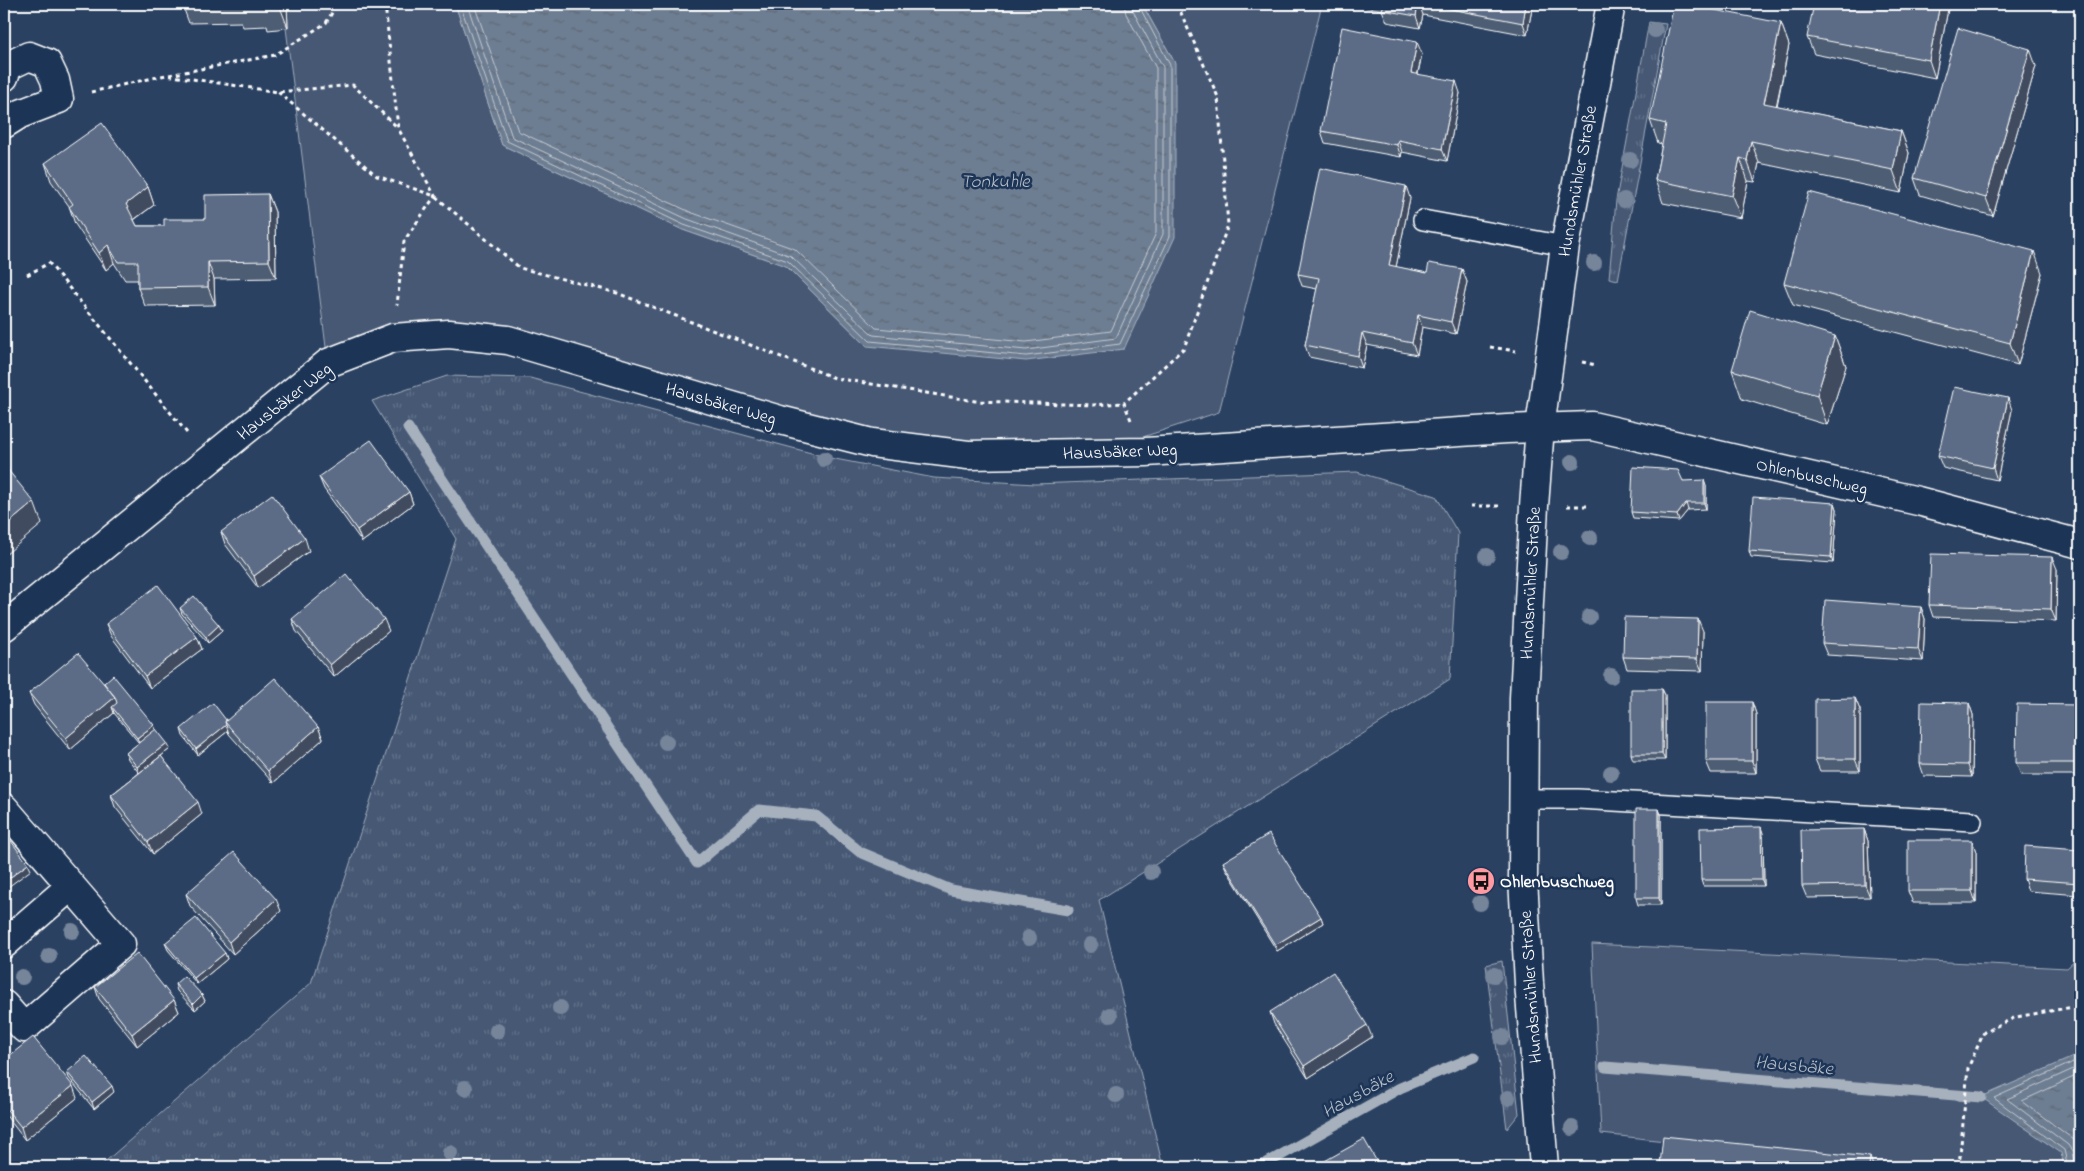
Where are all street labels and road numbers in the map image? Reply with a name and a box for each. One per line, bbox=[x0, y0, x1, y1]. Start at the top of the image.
street label: Hundsmühler Straße bbox=[1553, 103, 1605, 259]
street label: Hausbäker Weg bbox=[232, 357, 339, 449]
street label: Hausbäker Weg bbox=[662, 377, 779, 434]
street label: Hausbäker Weg bbox=[1062, 438, 1178, 469]
street label: Ohlenbuschweg bbox=[1753, 452, 1870, 504]
street label: Hundsmühler Straße bbox=[1515, 505, 1549, 660]
street label: Hundsmühler Straße bbox=[1514, 909, 1550, 1064]

